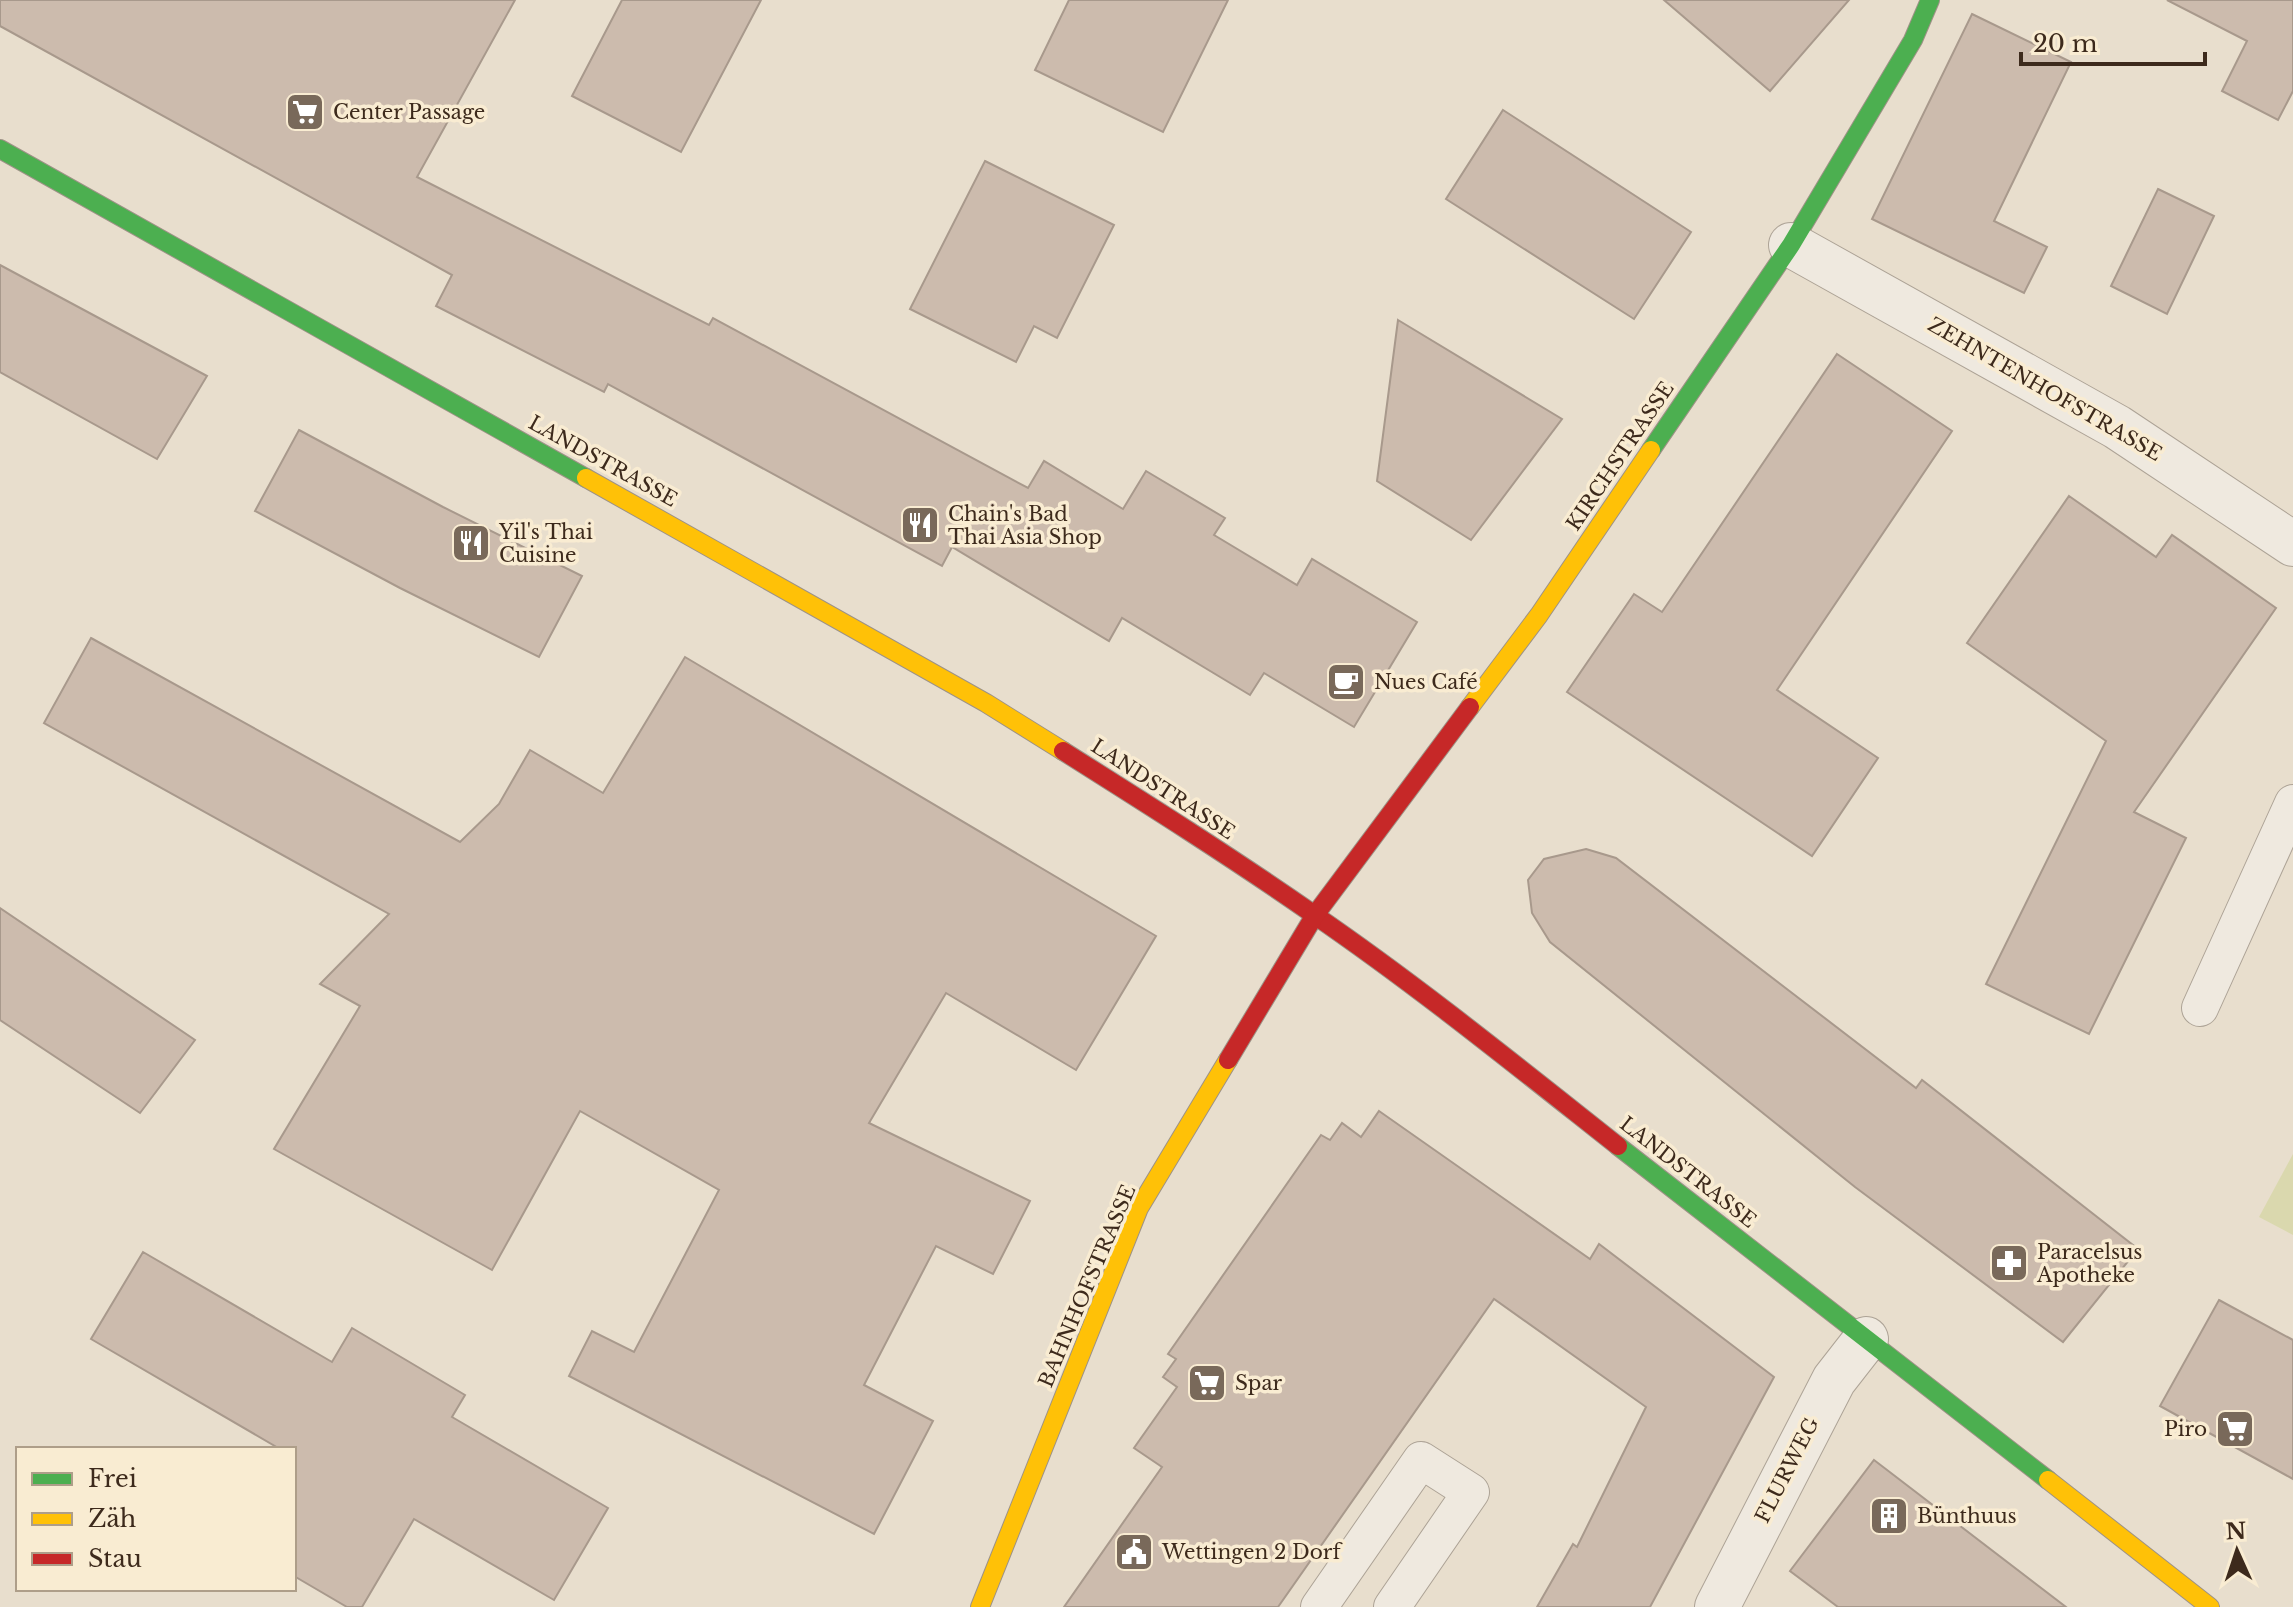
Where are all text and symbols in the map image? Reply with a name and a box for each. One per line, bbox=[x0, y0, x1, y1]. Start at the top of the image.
scale bar bbox=[2021, 16, 2205, 66]
text: 20 m bbox=[2033, 29, 2098, 58]
supermarket icon: Center Passage bbox=[284, 91, 326, 133]
place label: Center Passage bbox=[333, 100, 485, 124]
street label: ZEHNTENHOFSTRASSE bbox=[1924, 312, 2166, 466]
street label: KIRCHSTRASSE bbox=[1561, 377, 1679, 535]
street label: LANDSTRASSE bbox=[525, 410, 681, 512]
place label: Chain's Bad Thai Asia Shop bbox=[948, 502, 1102, 549]
restaurant icon: Chain's Bad Thai Asia Shop bbox=[899, 504, 941, 546]
place label: Yil's Thai Cuisine bbox=[498, 520, 593, 567]
restaurant icon: Yil's Thai Cuisine bbox=[450, 522, 492, 564]
cafe icon: Nues Café bbox=[1325, 661, 1367, 703]
place label: Nues Café bbox=[1374, 670, 1478, 694]
street label: LANDSTRASSE bbox=[1087, 734, 1239, 844]
street label: LANDSTRASSE bbox=[1615, 1111, 1761, 1233]
street label: BAHNHOFSTRASSE bbox=[1033, 1181, 1141, 1391]
place label: Paracelsus Apotheke bbox=[2036, 1240, 2142, 1287]
pharmacy icon: Paracelsus Apotheke bbox=[1988, 1242, 2030, 1284]
supermarket icon: Spar bbox=[1186, 1362, 1228, 1404]
place label: Spar bbox=[1235, 1371, 1282, 1395]
supermarket icon: Piro bbox=[2214, 1408, 2256, 1450]
street label: FLURWEG bbox=[1750, 1413, 1824, 1527]
place label: Piro bbox=[2164, 1417, 2207, 1441]
legend bbox=[16, 1447, 296, 1591]
text: Frei bbox=[88, 1464, 137, 1493]
building icon: Bünthuus bbox=[1868, 1495, 1910, 1537]
text: Zäh bbox=[88, 1504, 136, 1533]
place label: Bünthuus bbox=[1917, 1504, 2017, 1528]
north arrow bbox=[2197, 1511, 2277, 1591]
text: N bbox=[2225, 1517, 2247, 1546]
public building icon: Wettingen 2 Dorf bbox=[1113, 1531, 1155, 1573]
place label: Wettingen 2 Dorf bbox=[1161, 1540, 1343, 1564]
text: Stau bbox=[88, 1544, 142, 1573]

